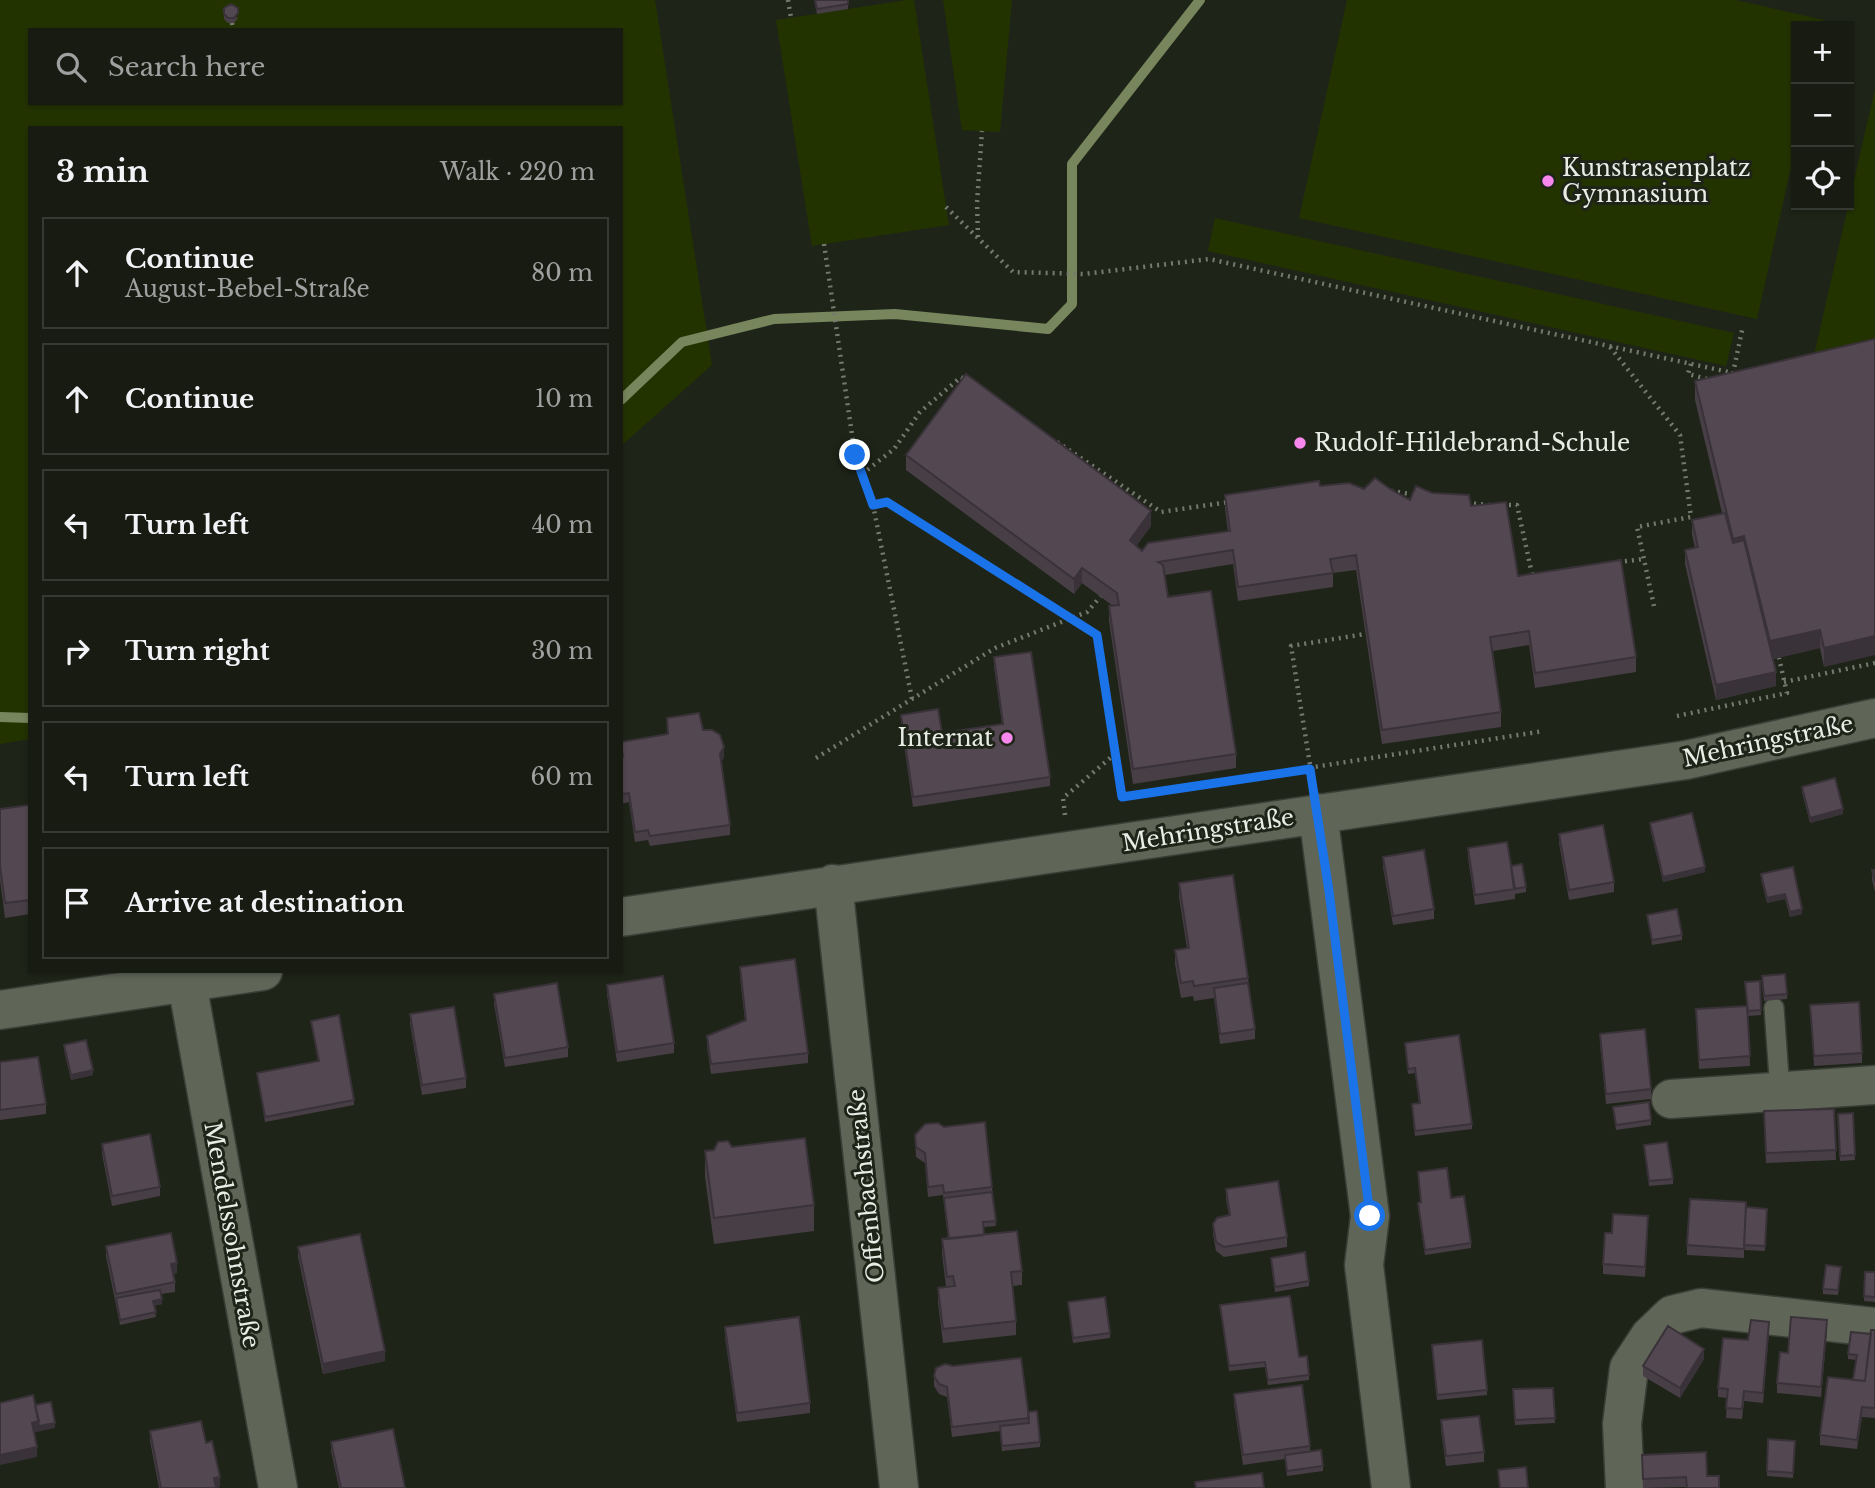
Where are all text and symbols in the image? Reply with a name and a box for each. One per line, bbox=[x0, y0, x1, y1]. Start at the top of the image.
map controls bbox=[1791, 21, 1854, 210]
button: + bbox=[1791, 21, 1854, 84]
search box bbox=[28, 28, 623, 105]
icon: search bbox=[52, 48, 90, 86]
text: Search here bbox=[108, 51, 265, 83]
button: − bbox=[1791, 84, 1854, 147]
button: locate bbox=[1791, 147, 1854, 210]
text: 3 min bbox=[56, 153, 149, 190]
place label: Kunstrasenplatz Gymnasium bbox=[1562, 154, 1751, 208]
text: Walk · 220 m bbox=[440, 158, 595, 186]
marker: Kunstrasenplatz Gymnasium bbox=[1540, 173, 1556, 189]
text: Continue bbox=[125, 243, 254, 275]
icon: ahead bbox=[58, 254, 96, 292]
text: 80 m bbox=[531, 259, 593, 287]
text: August-Bebel-Straße bbox=[125, 275, 370, 303]
icon: ahead bbox=[58, 380, 96, 418]
text: Continue bbox=[125, 383, 254, 415]
text: 10 m bbox=[535, 385, 593, 413]
place label: Rudolf-Hildebrand-Schule bbox=[1314, 429, 1630, 457]
marker: Rudolf-Hildebrand-Schule bbox=[1292, 435, 1308, 451]
route end bbox=[839, 439, 870, 470]
icon: left bbox=[58, 506, 96, 544]
text: Turn left bbox=[125, 509, 249, 541]
text: 40 m bbox=[532, 511, 593, 539]
icon: right bbox=[58, 632, 96, 670]
text: Turn right bbox=[125, 635, 270, 667]
text: 30 m bbox=[531, 637, 593, 665]
street label: Mehringstraße bbox=[1680, 709, 1856, 773]
place label: Internat bbox=[897, 724, 993, 752]
marker: Internat bbox=[999, 730, 1015, 746]
icon: left bbox=[58, 758, 96, 796]
text: Turn left bbox=[125, 761, 249, 793]
text: 60 m bbox=[531, 763, 593, 791]
street label: Mehringstraße bbox=[1120, 803, 1296, 857]
icon: arrive bbox=[58, 884, 96, 922]
text: Arrive at destination bbox=[125, 887, 405, 919]
street label: Offenbachstraße bbox=[842, 1088, 890, 1284]
street label: Mendelssohnstraße bbox=[198, 1120, 266, 1350]
route start bbox=[1354, 1200, 1385, 1231]

